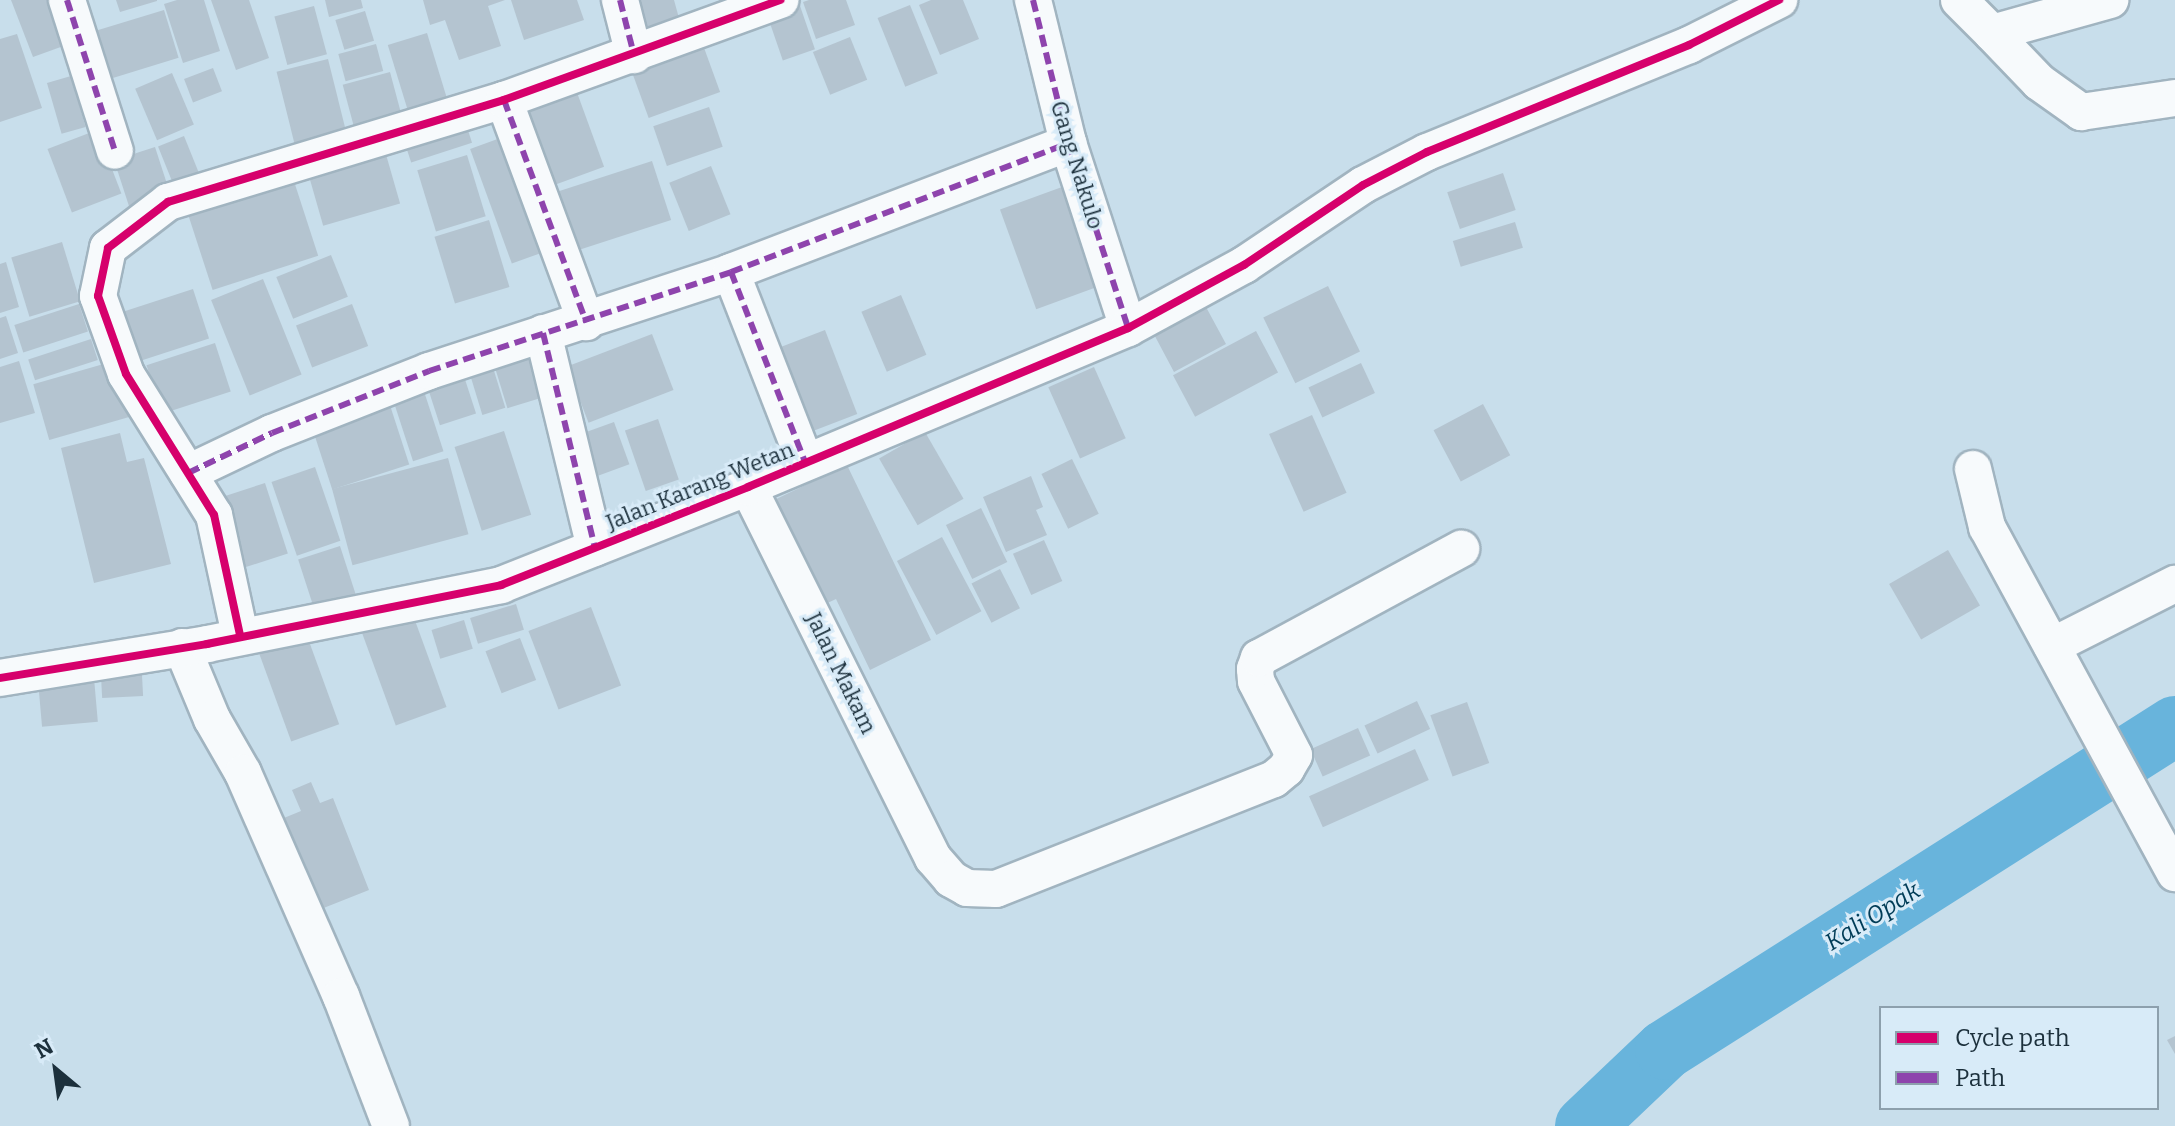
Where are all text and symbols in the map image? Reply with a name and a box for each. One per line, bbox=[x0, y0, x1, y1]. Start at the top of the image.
street label: Gang Nakulo bbox=[1045, 98, 1109, 232]
street label: Jalan Karang Wetan bbox=[602, 436, 798, 536]
street label: Jalan Makam bbox=[800, 608, 882, 738]
water label: Kali Opak bbox=[1820, 877, 1926, 957]
legend bbox=[1879, 1006, 2159, 1110]
text: Cycle path bbox=[1955, 1024, 2070, 1052]
north arrow bbox=[16, 1030, 96, 1110]
text: N bbox=[30, 1033, 58, 1065]
text: Path bbox=[1955, 1064, 2005, 1092]

